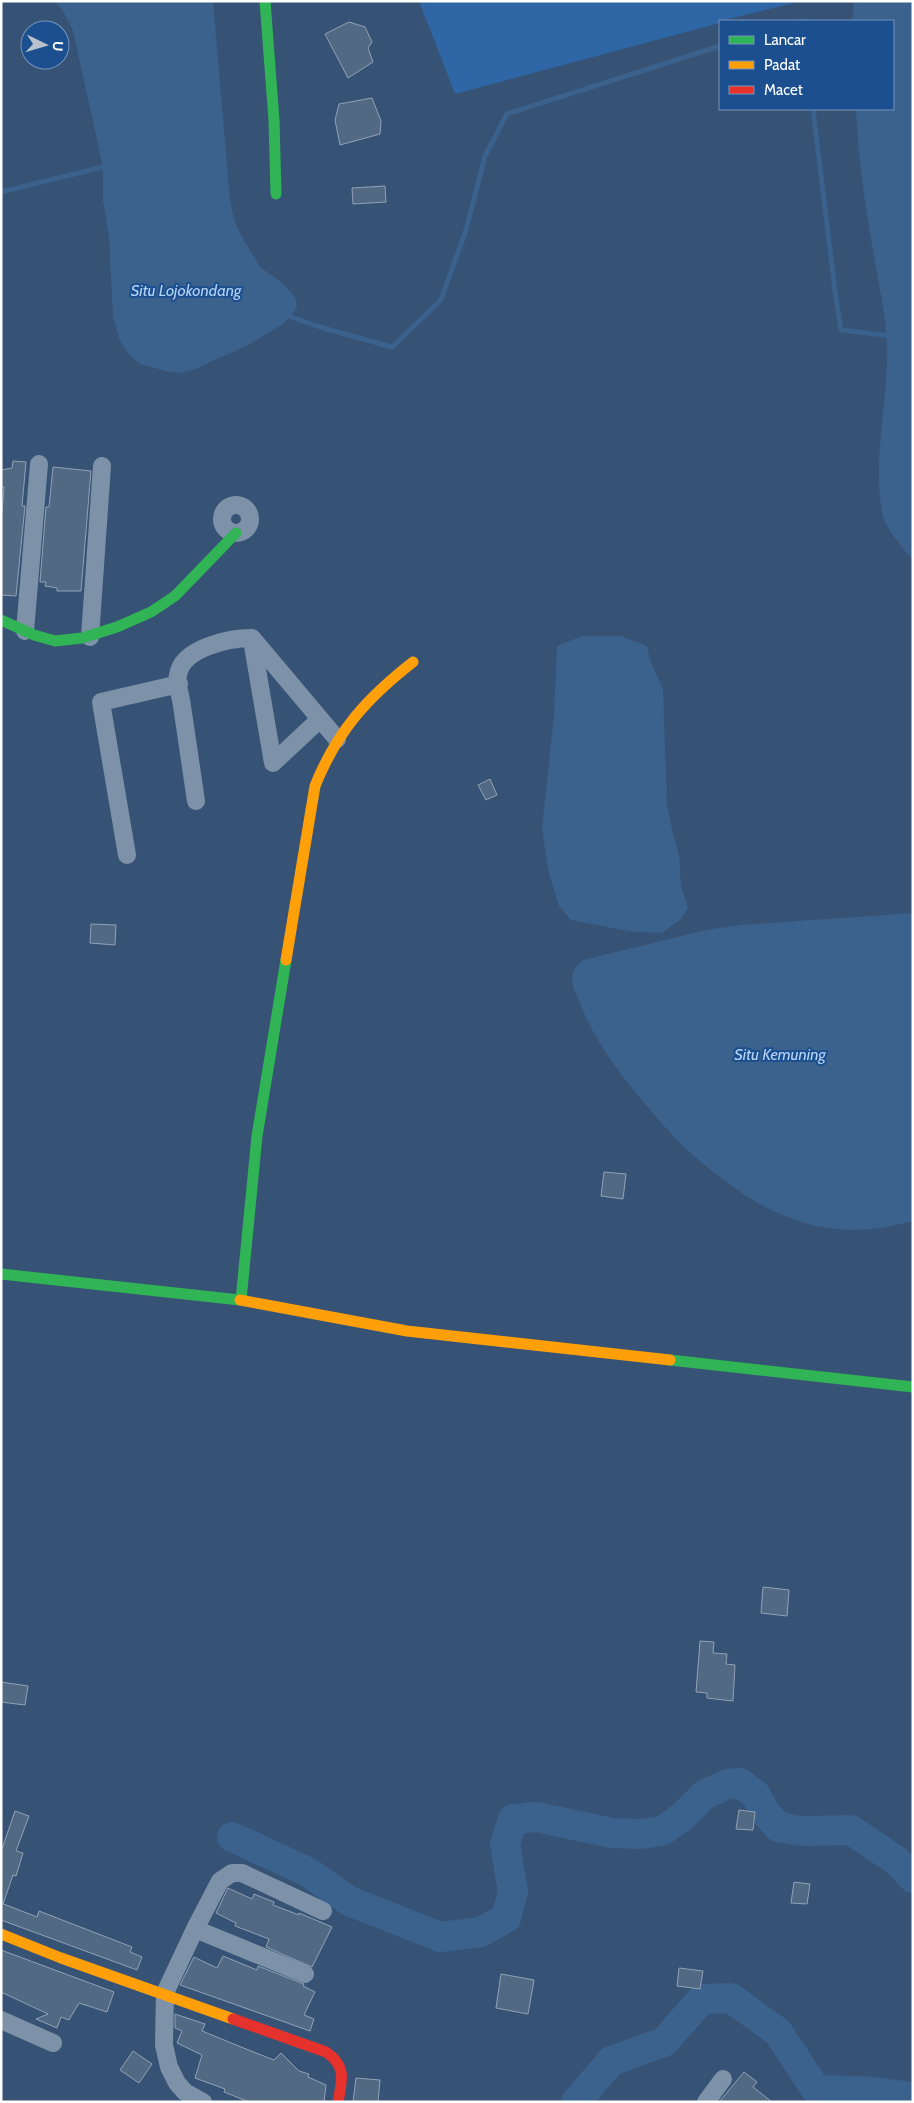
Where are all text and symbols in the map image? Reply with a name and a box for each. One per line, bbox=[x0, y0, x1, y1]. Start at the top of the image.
north arrow bbox=[20, 20, 70, 70]
legend bbox=[719, 20, 894, 110]
text: Lancar bbox=[764, 31, 806, 49]
text: U bbox=[49, 40, 67, 52]
text: Padat bbox=[764, 56, 800, 74]
text: Macet bbox=[764, 81, 803, 99]
water label: Situ Lojokondang bbox=[131, 281, 242, 300]
water label: Situ Kemuning bbox=[734, 1045, 826, 1064]

